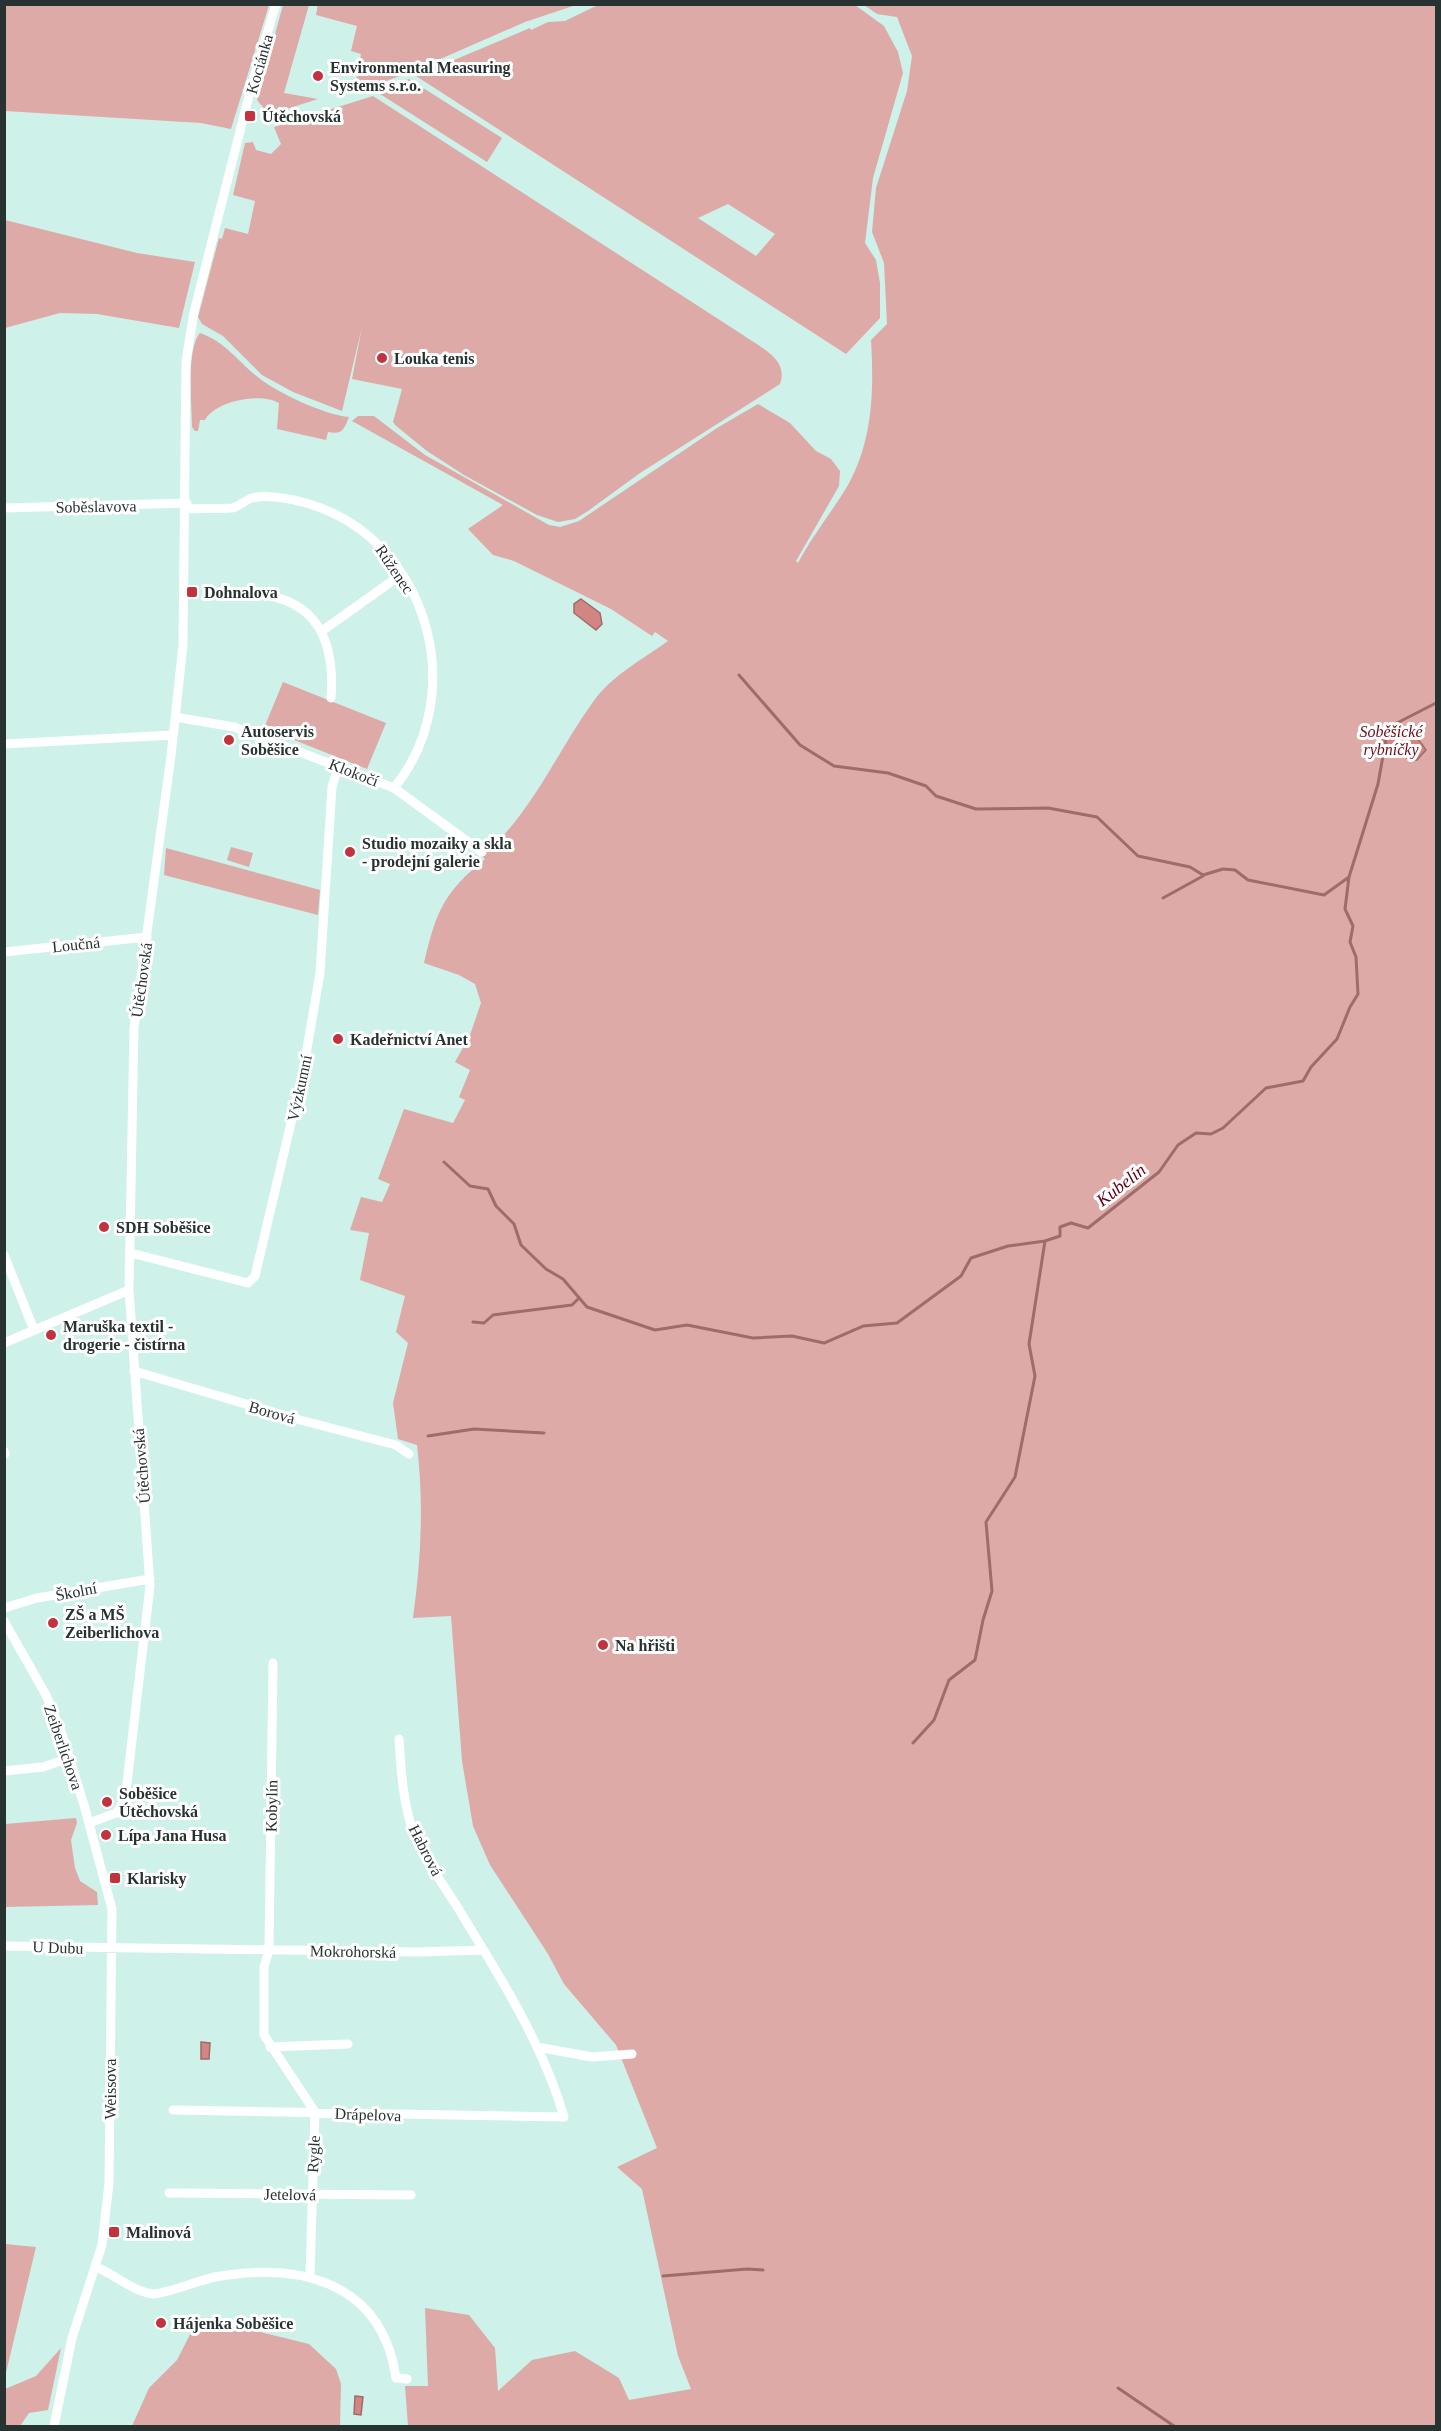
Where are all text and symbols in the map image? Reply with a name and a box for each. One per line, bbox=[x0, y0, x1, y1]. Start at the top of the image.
street label: Kociánka bbox=[243, 32, 276, 96]
place label: Environmental Measuring Systems s.r.o. bbox=[330, 59, 511, 95]
marker: Environmental Measuring Systems s.r.o. bbox=[311, 69, 325, 83]
place label: Útěchovská bbox=[262, 107, 341, 125]
marker: Útěchovská bbox=[243, 109, 257, 123]
place label: Louka tenis bbox=[394, 350, 474, 367]
marker: Louka tenis bbox=[375, 351, 389, 365]
street label: Soběslavova bbox=[55, 497, 137, 516]
street label: Růženec bbox=[372, 542, 417, 597]
place label: Dohnalova bbox=[204, 584, 278, 601]
marker: Dohnalova bbox=[185, 585, 199, 599]
place label: Autoservis Soběšice bbox=[241, 723, 314, 758]
park label: Soběšické rybníčky bbox=[1359, 723, 1423, 759]
marker: Autoservis Soběšice bbox=[222, 733, 236, 747]
street label: Klokočí bbox=[327, 755, 381, 790]
place label: Studio mozaiky a skla - prodejní galerie bbox=[362, 835, 512, 871]
marker: Studio mozaiky a skla - prodejní galerie bbox=[343, 845, 357, 859]
street label: Loučná bbox=[51, 934, 101, 955]
street label: Útěchovská bbox=[127, 941, 155, 1019]
place label: Kadeřnictví Anet bbox=[350, 1031, 468, 1048]
marker: Kadeřnictví Anet bbox=[331, 1032, 345, 1046]
street label: Výzkumní bbox=[284, 1053, 316, 1123]
water label: Kubelín bbox=[1092, 1160, 1150, 1211]
place label: SDH Soběšice bbox=[116, 1219, 211, 1236]
marker: SDH Soběšice bbox=[97, 1220, 111, 1234]
place label: Maruška textil - drogerie - čistírna bbox=[63, 1318, 185, 1354]
marker: Maruška textil - drogerie - čistírna bbox=[44, 1328, 58, 1342]
street label: Borová bbox=[247, 1398, 297, 1427]
street label: Útěchovská bbox=[129, 1428, 153, 1504]
street label: Školní bbox=[54, 1578, 99, 1604]
place label: ZŠ a MŠ Zeiberlichova bbox=[65, 1605, 159, 1641]
marker: ZŠ a MŠ Zeiberlichova bbox=[46, 1616, 60, 1630]
place label: Na hřišti bbox=[615, 1637, 676, 1654]
marker: Na hřišti bbox=[596, 1638, 610, 1652]
street label: Zeiberlichova bbox=[41, 1702, 86, 1792]
street label: Kobylín bbox=[263, 1780, 281, 1832]
place label: Soběšice Útěchovská bbox=[119, 1785, 198, 1820]
marker: Soběšice Útěchovská bbox=[100, 1795, 114, 1809]
street label: Habrová bbox=[405, 1822, 446, 1879]
place label: Lípa Jana Husa bbox=[118, 1827, 226, 1845]
marker: Lípa Jana Husa bbox=[99, 1828, 113, 1842]
place label: Klarisky bbox=[127, 1870, 187, 1888]
marker: Klarisky bbox=[108, 1871, 122, 1885]
street label: U Dubu bbox=[32, 1938, 84, 1957]
street label: Mokrohorská bbox=[310, 1942, 396, 1961]
street label: Weissova bbox=[102, 2059, 119, 2119]
street label: Drápelova bbox=[334, 2105, 402, 2125]
street label: Rygle bbox=[304, 2135, 324, 2173]
street label: Jetelová bbox=[264, 2186, 316, 2203]
place label: Malinová bbox=[126, 2224, 191, 2241]
marker: Malinová bbox=[107, 2225, 121, 2239]
place label: Hájenka Soběšice bbox=[173, 2315, 293, 2333]
marker: Hájenka Soběšice bbox=[154, 2316, 168, 2330]

